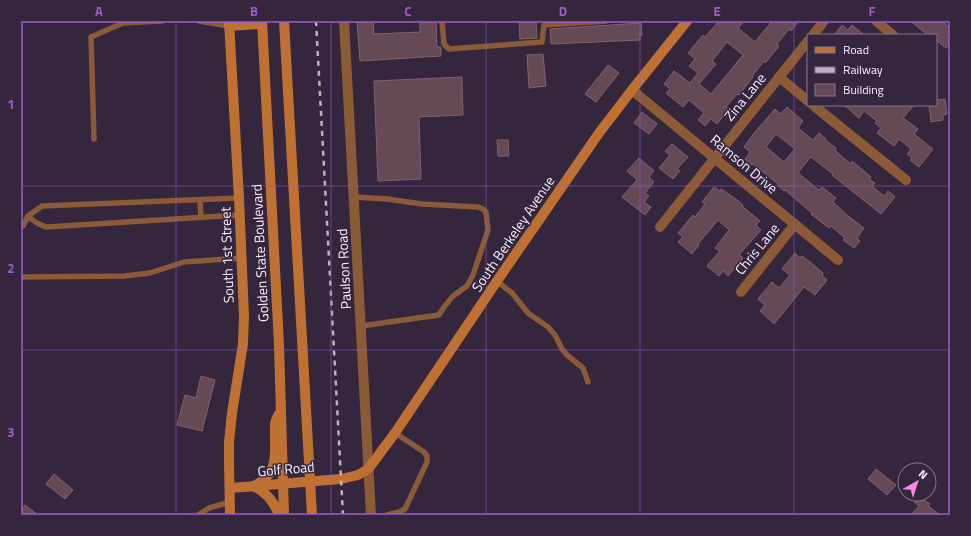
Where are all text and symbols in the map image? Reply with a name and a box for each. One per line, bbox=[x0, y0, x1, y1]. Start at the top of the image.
text: A bbox=[95, 1, 103, 21]
text: B bbox=[250, 1, 258, 21]
text: C bbox=[404, 1, 412, 21]
text: D bbox=[559, 1, 567, 21]
text: E bbox=[713, 1, 721, 21]
text: F bbox=[869, 1, 876, 21]
legend bbox=[807, 34, 937, 106]
text: Road bbox=[843, 40, 869, 59]
text: Railway bbox=[843, 60, 883, 79]
street label: Zina Lane bbox=[719, 68, 771, 125]
text: Building bbox=[843, 80, 884, 99]
text: 1 bbox=[7, 94, 15, 114]
street label: Ramson Drive bbox=[706, 129, 783, 198]
street label: South Berkeley Avenue bbox=[466, 172, 559, 296]
street label: Golden State Boulevard bbox=[245, 184, 274, 323]
street label: South 1st Street bbox=[214, 206, 239, 304]
street label: Chris Lane bbox=[729, 218, 784, 279]
street label: Paulson Road bbox=[331, 228, 356, 310]
text: 2 bbox=[7, 258, 15, 278]
text: 3 bbox=[7, 422, 15, 442]
street label: Golf Road bbox=[257, 456, 315, 481]
north arrow bbox=[897, 462, 937, 502]
text: N bbox=[915, 466, 931, 483]

